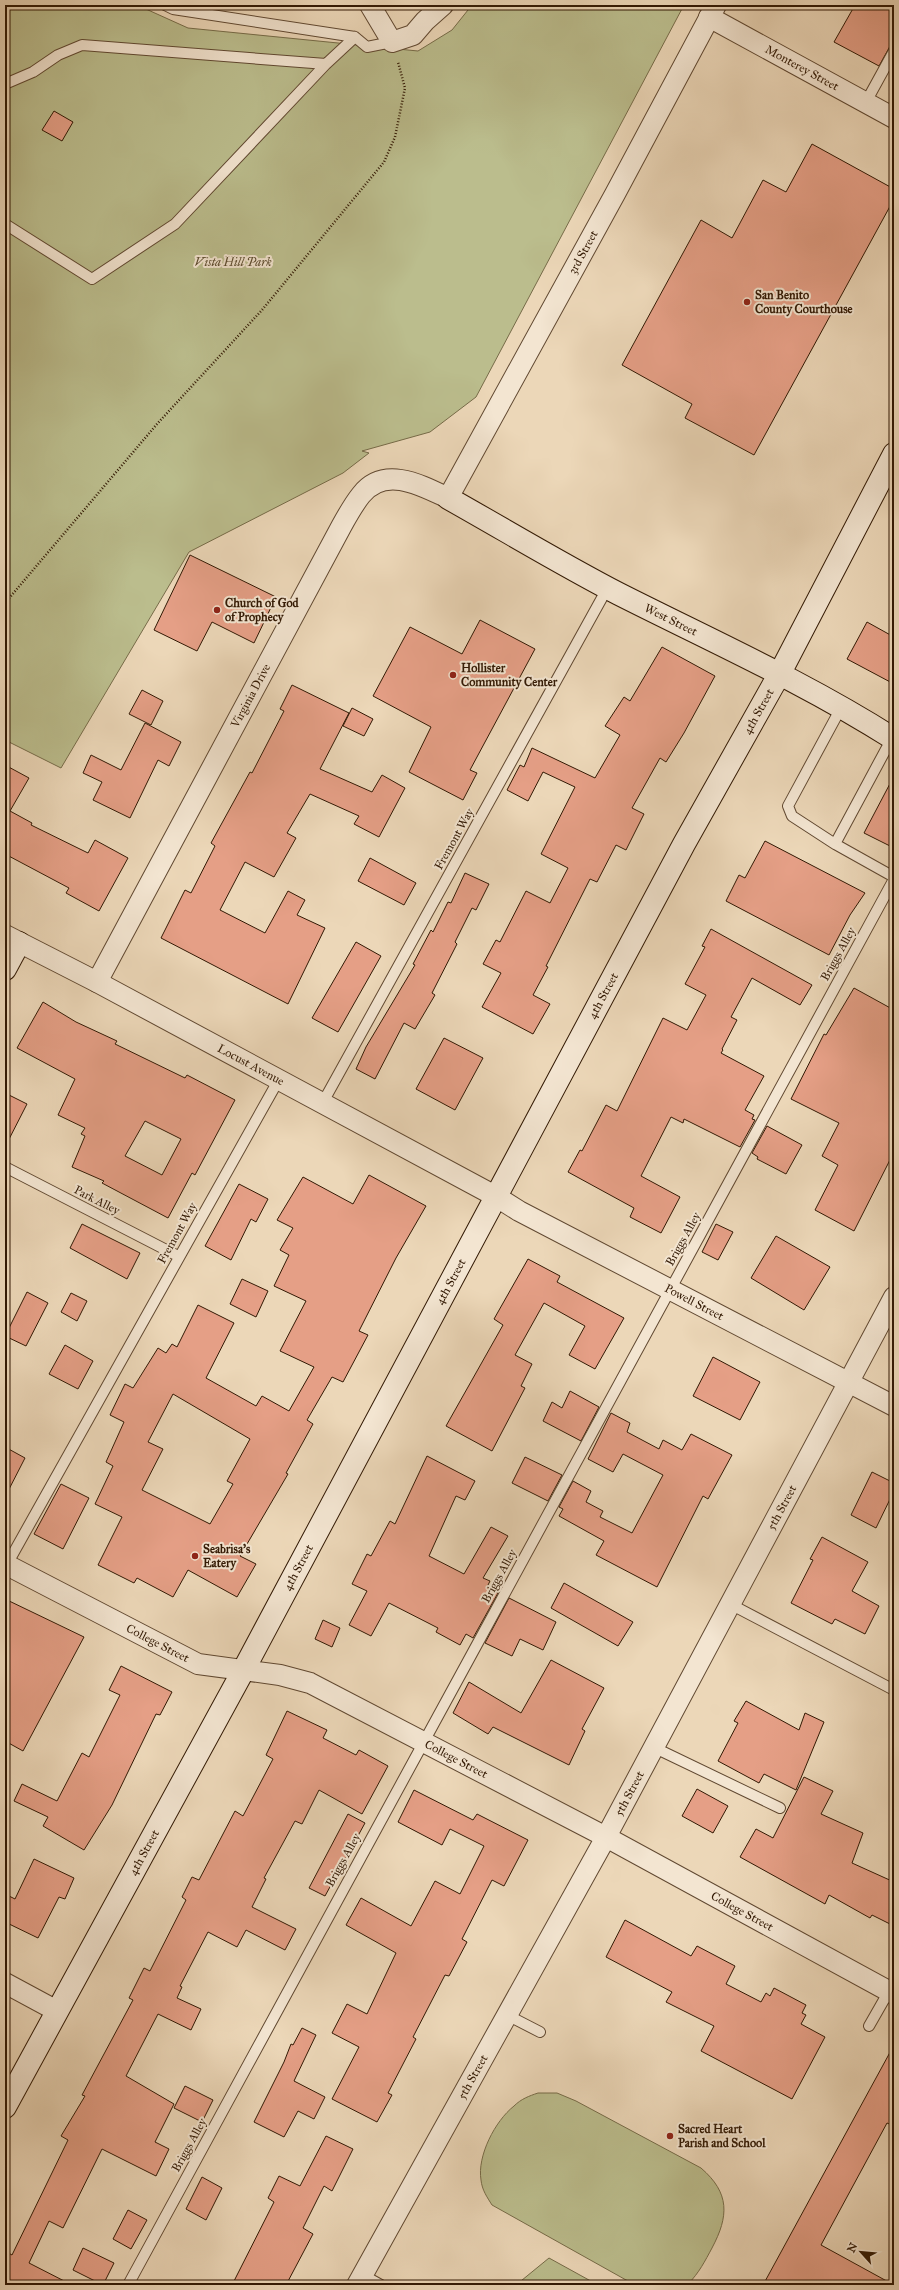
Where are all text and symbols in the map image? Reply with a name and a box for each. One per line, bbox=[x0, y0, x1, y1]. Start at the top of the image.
street label: Monterey Street bbox=[763, 42, 842, 94]
street label: 3rd Street bbox=[565, 227, 601, 277]
park label: Vista Hill Park bbox=[194, 255, 272, 269]
place label: San Benito County Courthouse bbox=[755, 288, 853, 317]
marker: San Benito County Courthouse bbox=[742, 297, 752, 307]
place label: Church of God of Prophecy bbox=[225, 596, 300, 625]
street label: West Street bbox=[642, 601, 700, 639]
marker: Church of God of Prophecy bbox=[212, 605, 222, 615]
street label: Virginia Drive bbox=[227, 661, 273, 731]
place label: Hollister Community Center bbox=[461, 661, 558, 690]
marker: Hollister Community Center bbox=[448, 670, 458, 680]
street label: 4th Street bbox=[740, 686, 777, 737]
street label: Fremont Way bbox=[431, 806, 477, 872]
street label: Briggs Alley bbox=[818, 925, 859, 984]
street label: 4th Street bbox=[585, 970, 621, 1021]
street label: Locust Avenue bbox=[215, 1041, 287, 1088]
street label: Park Alley bbox=[72, 1183, 123, 1218]
street label: Fremont Way bbox=[154, 1200, 200, 1266]
street label: Briggs Alley bbox=[663, 1210, 704, 1269]
street label: 4th Street bbox=[433, 1256, 469, 1307]
street label: Powell Street bbox=[662, 1281, 727, 1324]
street label: 5th Street bbox=[764, 1482, 800, 1532]
street label: 4th Street bbox=[280, 1541, 316, 1593]
place label: Seabrisa's Eatery bbox=[203, 1542, 251, 1571]
street label: Briggs Alley bbox=[479, 1547, 520, 1606]
marker: Seabrisa's Eatery bbox=[190, 1551, 200, 1561]
street label: College Street bbox=[124, 1621, 192, 1666]
street label: College Street bbox=[422, 1737, 491, 1782]
street label: 5th Street bbox=[612, 1768, 647, 1818]
street label: 4th Street bbox=[126, 1826, 162, 1878]
street label: Briggs Alley bbox=[323, 1831, 364, 1890]
street label: College Street bbox=[709, 1889, 776, 1934]
street label: 5th Street bbox=[455, 2052, 491, 2102]
street label: Briggs Alley bbox=[169, 2116, 210, 2175]
place label: Sacred Heart Parish and School bbox=[678, 2122, 766, 2150]
marker: Sacred Heart Parish and School bbox=[665, 2131, 675, 2141]
north arrow bbox=[841, 2232, 881, 2272]
text: N bbox=[845, 2240, 861, 2255]

